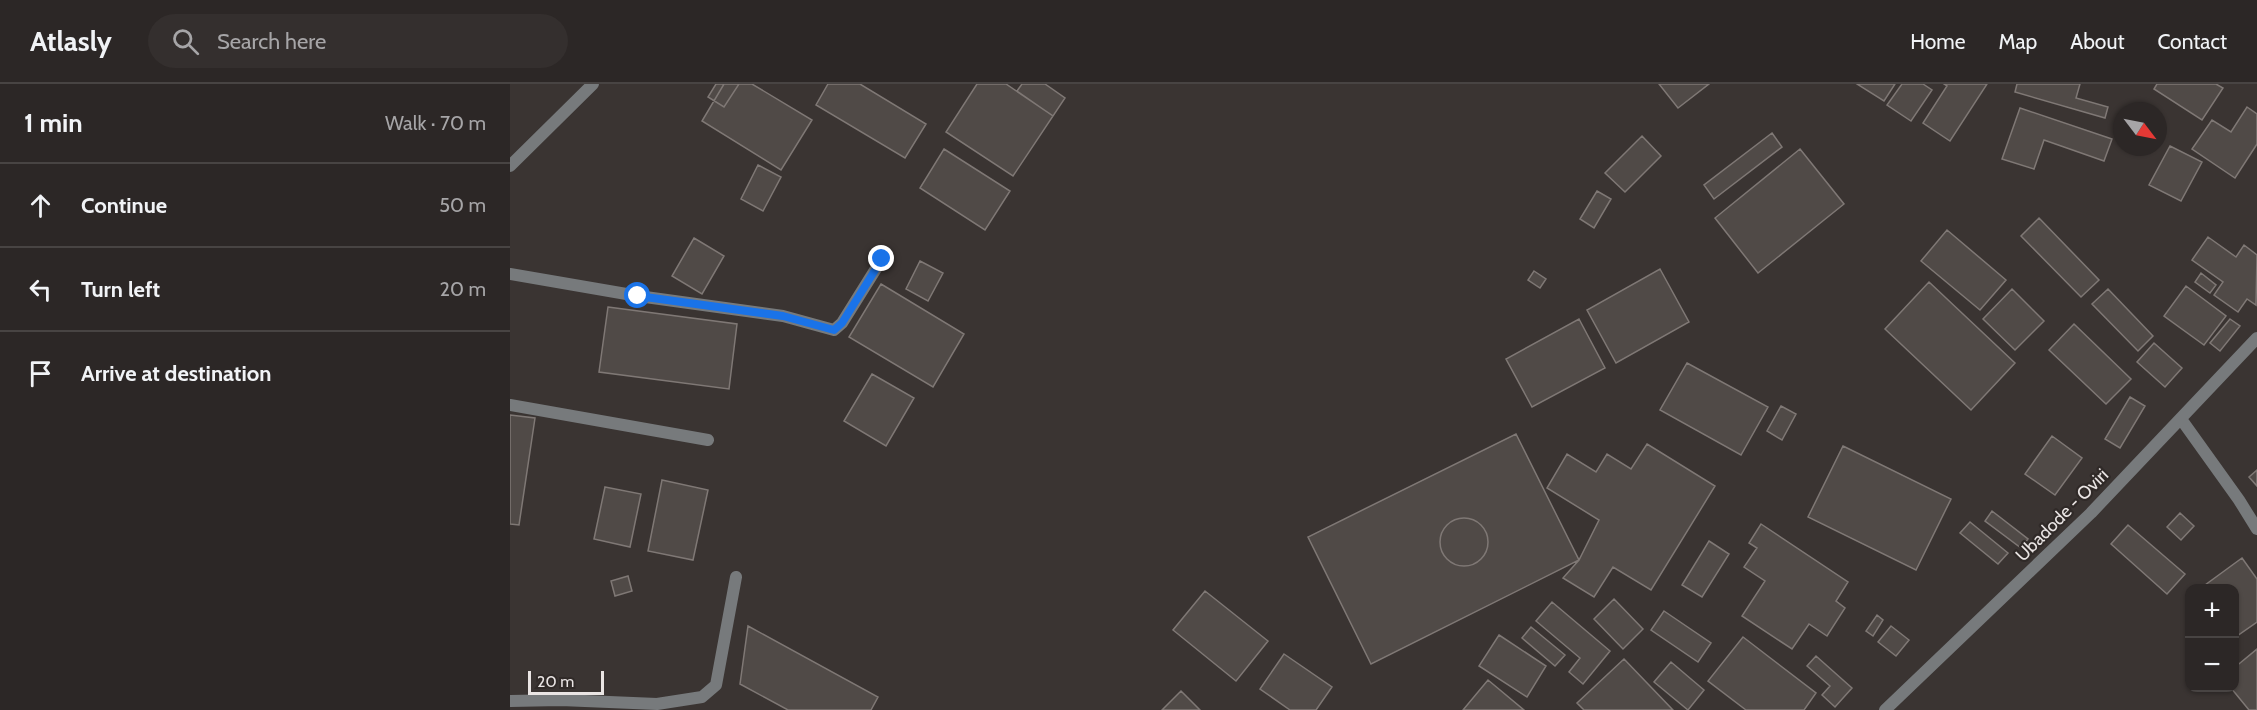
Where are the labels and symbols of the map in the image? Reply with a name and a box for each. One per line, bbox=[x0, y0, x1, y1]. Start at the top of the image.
north arrow bbox=[2113, 102, 2167, 156]
route end bbox=[868, 245, 894, 271]
route start bbox=[624, 282, 650, 308]
street label: Ubadode - Oviri bbox=[2011, 464, 2113, 566]
scale bar bbox=[528, 668, 604, 696]

